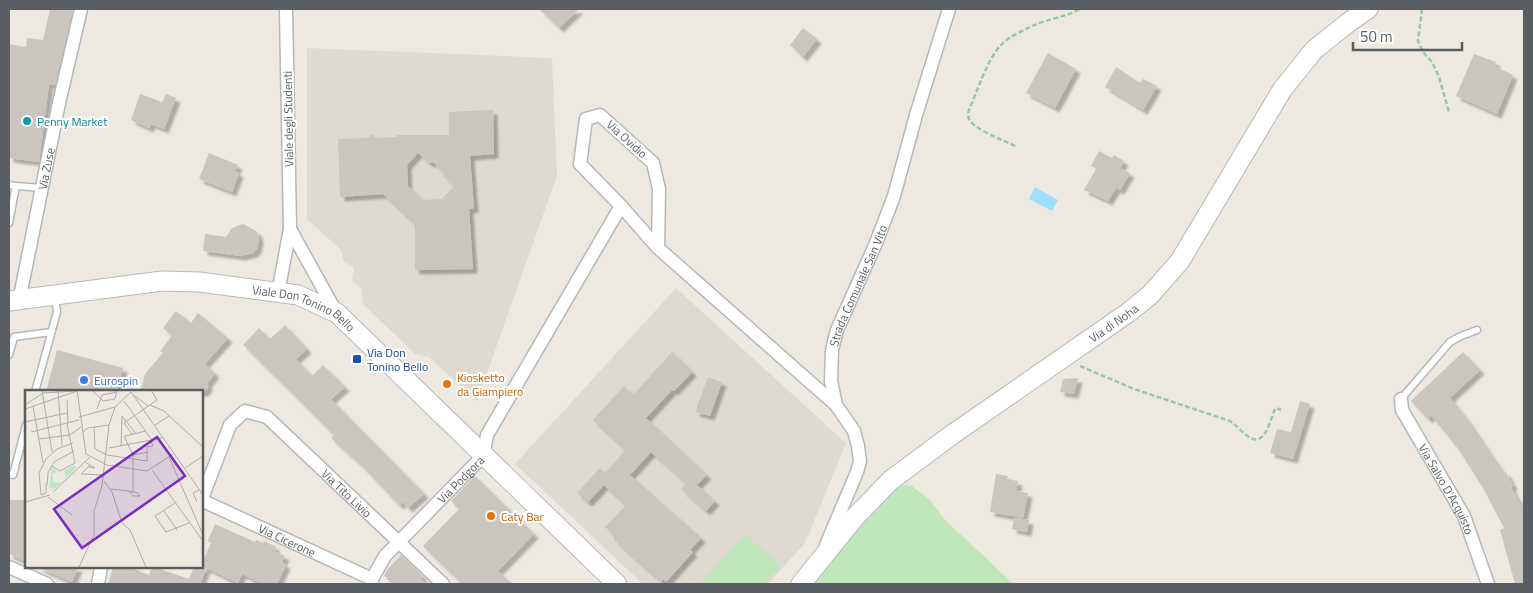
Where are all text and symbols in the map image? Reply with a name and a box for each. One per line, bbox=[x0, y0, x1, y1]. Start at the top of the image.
scale bar bbox=[1353, 20, 1462, 52]
text: 50 m bbox=[1360, 25, 1393, 48]
street label: Viale degli Studenti bbox=[278, 71, 298, 167]
place label: Penny Market bbox=[37, 112, 108, 131]
marker: Penny Market bbox=[21, 115, 33, 127]
street label: Via Ovidio bbox=[602, 115, 652, 163]
street label: Via Zuse bbox=[32, 146, 59, 191]
street label: Strada Comunale San Vito bbox=[824, 222, 892, 348]
street label: Viale Don Tonino Bello bbox=[251, 280, 360, 336]
street label: Via di Noha bbox=[1085, 299, 1142, 347]
place label: Via Don Tonino Bello bbox=[367, 343, 428, 376]
marker: Via Don Tonino Bello bbox=[351, 353, 363, 365]
place label: Kiosketto da Giampiero bbox=[457, 368, 523, 401]
place label: Eurospin bbox=[94, 371, 138, 390]
marker: Eurospin bbox=[78, 374, 90, 386]
marker: Kiosketto da Giampiero bbox=[441, 378, 453, 390]
inset map bbox=[25, 390, 202, 568]
street label: Via Salvo D'Acquisto bbox=[1414, 440, 1479, 537]
street label: Via Podgora bbox=[432, 451, 488, 508]
street label: Via Tito Livio bbox=[317, 464, 377, 522]
place label: Caty Bar bbox=[501, 507, 544, 526]
marker: Caty Bar bbox=[485, 510, 497, 522]
street label: Via Cicerone bbox=[255, 518, 319, 561]

